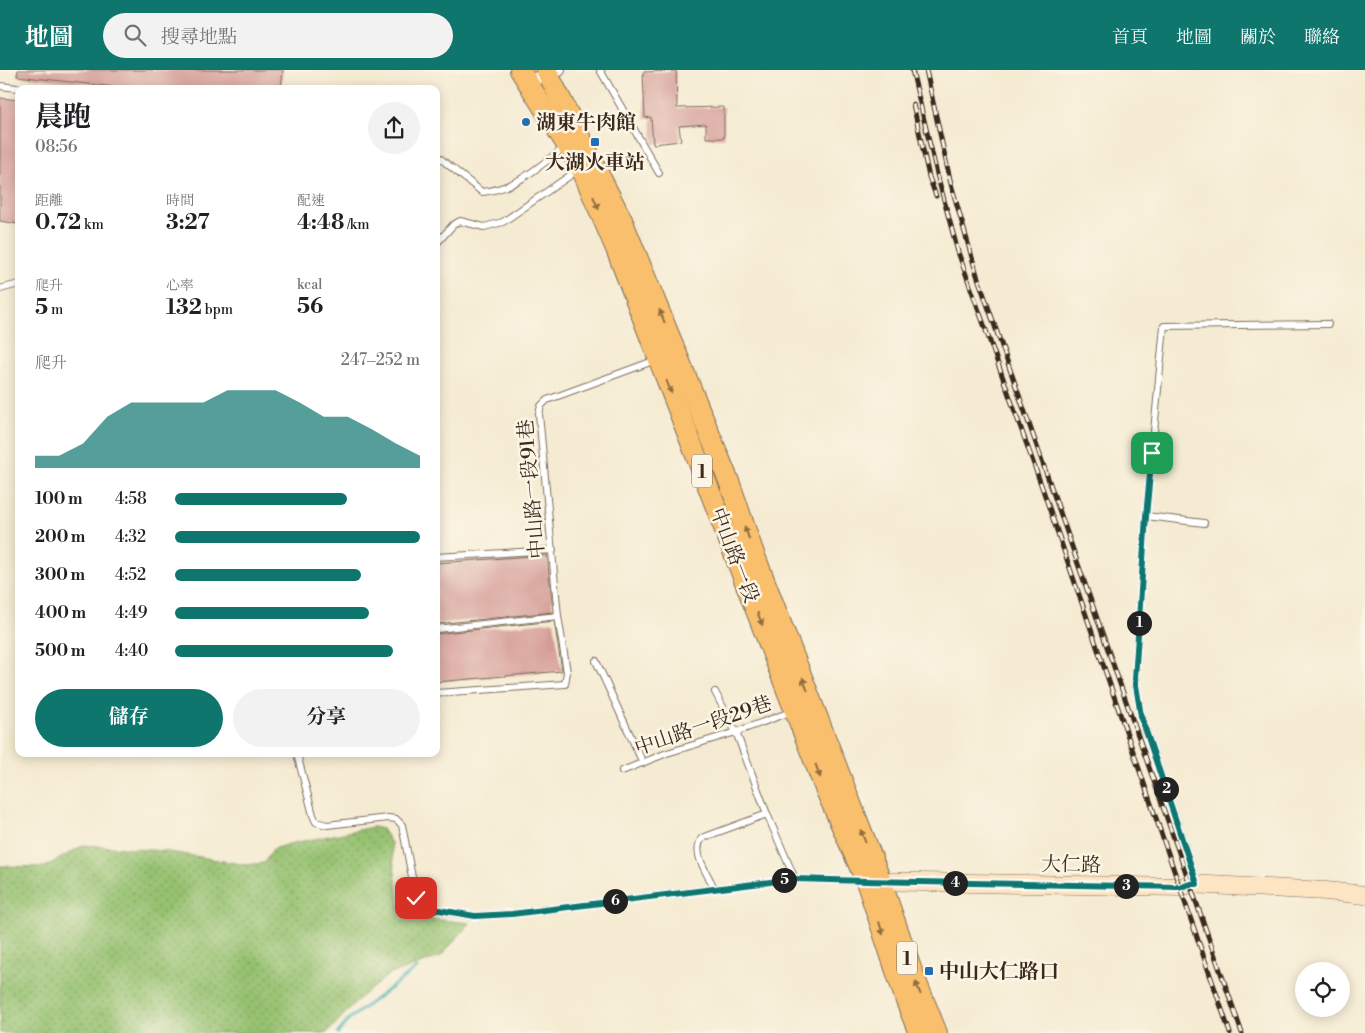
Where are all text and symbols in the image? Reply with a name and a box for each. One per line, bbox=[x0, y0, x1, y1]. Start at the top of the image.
search box bbox=[103, 13, 453, 58]
icon: search bbox=[121, 21, 149, 49]
text: 地圖 bbox=[25, 23, 73, 53]
text: 搜尋地點 bbox=[161, 25, 237, 49]
text: 首頁 bbox=[1112, 26, 1148, 49]
text: 地圖 bbox=[1176, 26, 1212, 49]
text: 關於 bbox=[1240, 26, 1276, 49]
text: 聯絡 bbox=[1304, 26, 1340, 49]
text: 晨跑 bbox=[35, 100, 91, 135]
button: share bbox=[368, 102, 420, 154]
place label: 湖東牛肉館 bbox=[536, 111, 636, 136]
marker: 湖東牛肉館 bbox=[520, 116, 532, 128]
marker: 大湖火車站 bbox=[589, 136, 601, 148]
text: 08:56 bbox=[35, 137, 78, 157]
place label: 大湖火車站 bbox=[545, 151, 645, 176]
text: 距離 bbox=[35, 192, 63, 210]
text: 時間 bbox=[166, 192, 194, 210]
text: 配速 bbox=[297, 192, 325, 210]
one-way arrow bbox=[593, 196, 601, 210]
text: 0.72 bbox=[35, 210, 81, 236]
text: 3:27 bbox=[166, 210, 210, 236]
text: 4:48 bbox=[297, 210, 344, 236]
text: km bbox=[81, 216, 104, 234]
text: /km bbox=[344, 216, 369, 234]
text: kcal bbox=[297, 276, 322, 294]
text: 爬升 bbox=[35, 277, 63, 295]
text: 心率 bbox=[166, 277, 194, 295]
text: 56 bbox=[297, 294, 323, 320]
text: 5 bbox=[35, 295, 48, 321]
text: 132 bbox=[166, 295, 202, 321]
text: m bbox=[48, 301, 63, 319]
text: bpm bbox=[202, 301, 233, 319]
one-way arrow bbox=[657, 309, 665, 323]
text: 247–252 m bbox=[341, 350, 420, 370]
text: 爬升 bbox=[35, 353, 67, 373]
one-way arrow bbox=[665, 380, 673, 395]
street label: 中山路一段91巷 bbox=[514, 418, 551, 560]
pin bbox=[1131, 432, 1173, 474]
icon: arrive bbox=[1138, 439, 1166, 467]
road number: 1 bbox=[692, 454, 712, 488]
text: 100 m bbox=[35, 489, 83, 509]
text: 4:58 bbox=[115, 489, 147, 509]
street label: 中山路一段 bbox=[704, 504, 763, 607]
one-way arrow bbox=[742, 525, 750, 540]
text: 200 m bbox=[35, 527, 85, 547]
text: 4:32 bbox=[115, 527, 146, 547]
text: 300 m bbox=[35, 565, 85, 585]
text: 4:52 bbox=[115, 565, 146, 585]
text: 400 m bbox=[35, 603, 86, 623]
text: 4:49 bbox=[115, 603, 147, 623]
pin: 1 bbox=[1126, 610, 1152, 636]
one-way arrow bbox=[757, 612, 764, 627]
text: 1 bbox=[1136, 614, 1143, 632]
text: 500 m bbox=[35, 641, 85, 661]
text: 4:40 bbox=[115, 641, 148, 661]
one-way arrow bbox=[800, 677, 808, 692]
button: 儲存 bbox=[35, 689, 223, 747]
button: 分享 bbox=[233, 689, 420, 747]
street label: 中山路一段29巷 bbox=[632, 691, 775, 762]
one-way arrow bbox=[814, 764, 822, 779]
pin: 2 bbox=[1154, 776, 1178, 802]
text: 2 bbox=[1162, 780, 1171, 798]
one-way arrow bbox=[859, 829, 867, 843]
street label: 大仁路 bbox=[1041, 852, 1101, 879]
pin: 5 bbox=[772, 868, 796, 892]
pin: 4 bbox=[942, 870, 968, 896]
text: 5 bbox=[780, 871, 789, 889]
text: 4 bbox=[951, 874, 960, 892]
pin: 3 bbox=[1114, 874, 1138, 898]
pin bbox=[395, 877, 437, 919]
text: 3 bbox=[1122, 877, 1131, 895]
icon: check bbox=[402, 884, 430, 912]
pin: 6 bbox=[602, 888, 628, 914]
text: 6 bbox=[611, 892, 620, 910]
one-way arrow bbox=[878, 920, 885, 935]
road number: 1 bbox=[897, 941, 917, 974]
place label: 中山大仁路口 bbox=[939, 960, 1059, 985]
map controls bbox=[1295, 962, 1350, 1017]
button: locate bbox=[1295, 962, 1350, 1017]
marker: 中山大仁路口 bbox=[923, 965, 935, 977]
one-way arrow bbox=[914, 981, 922, 995]

